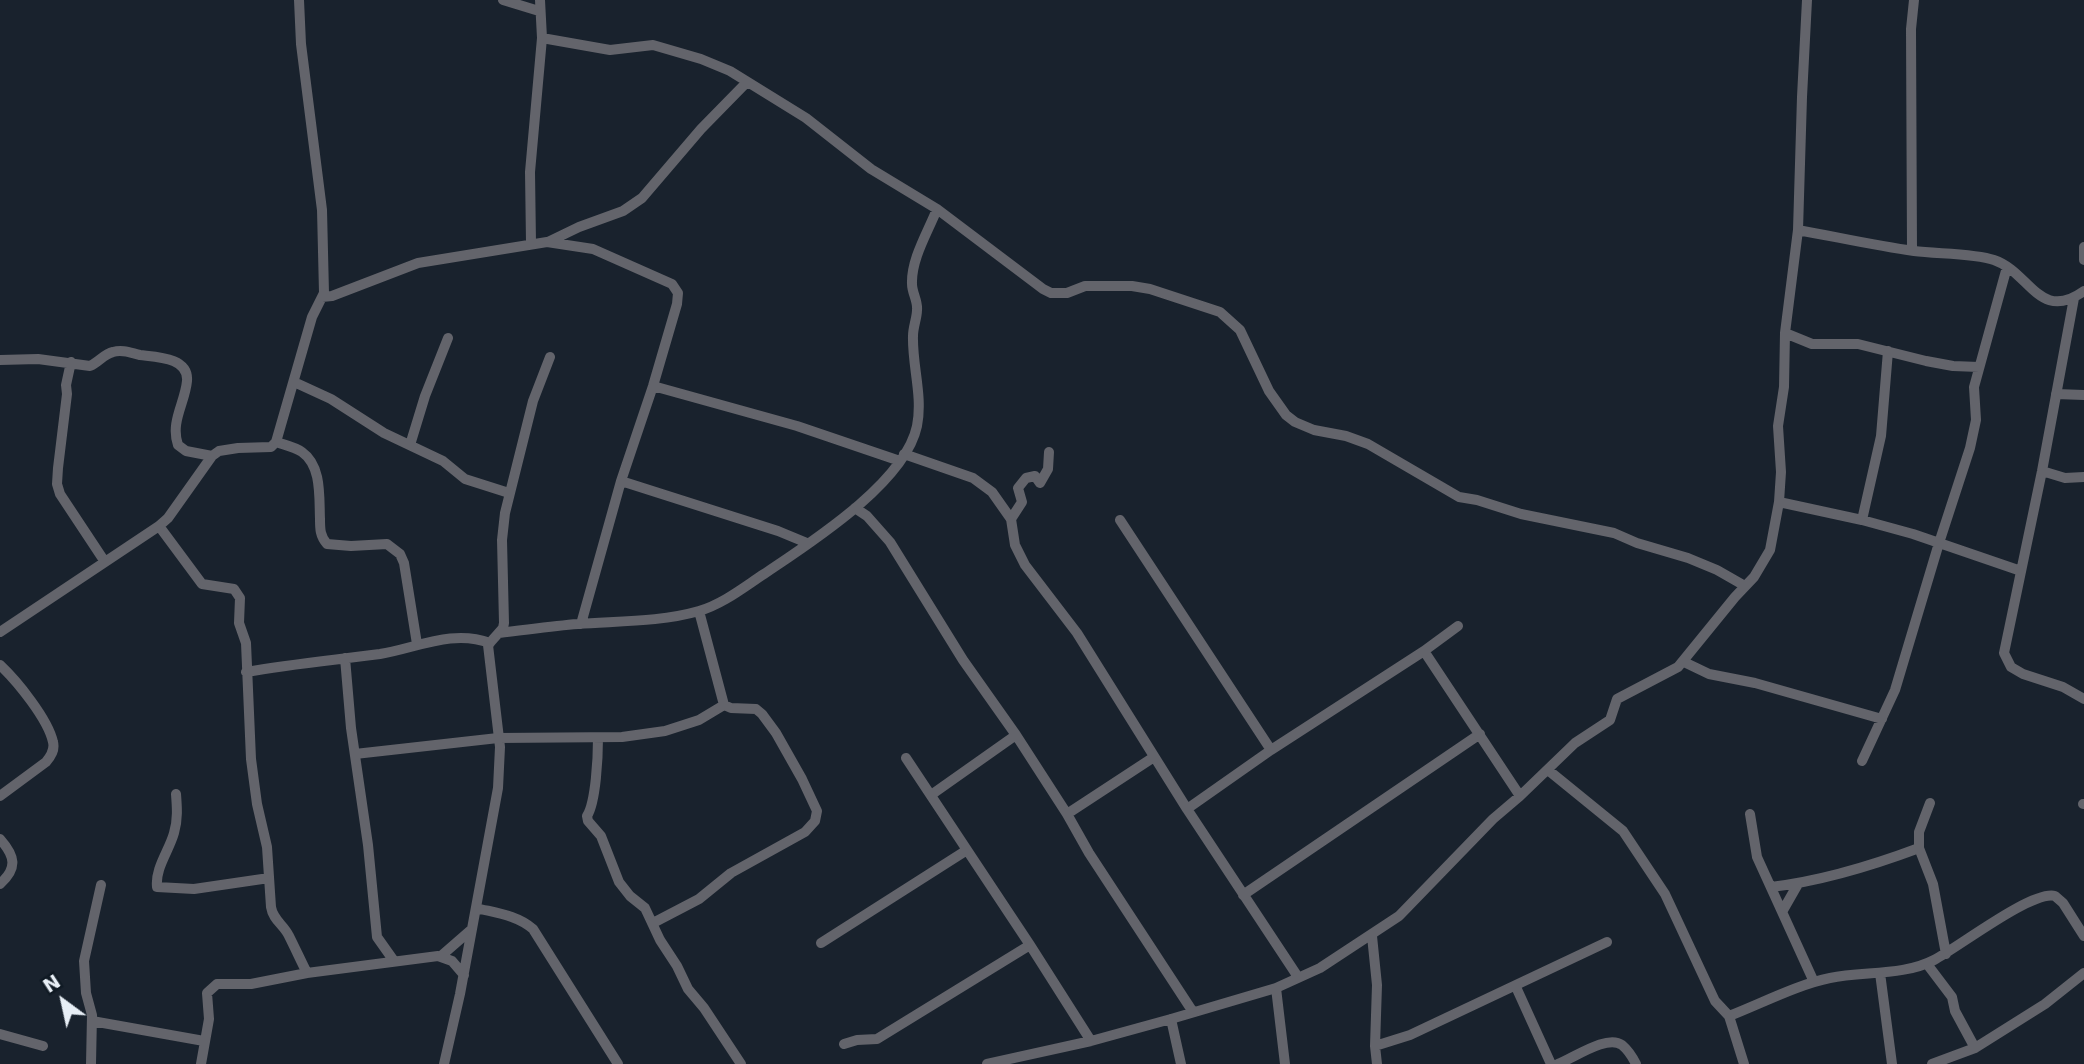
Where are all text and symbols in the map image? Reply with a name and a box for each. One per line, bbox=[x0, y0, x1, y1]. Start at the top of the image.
north arrow bbox=[28, 966, 98, 1036]
text: N bbox=[39, 970, 64, 997]

